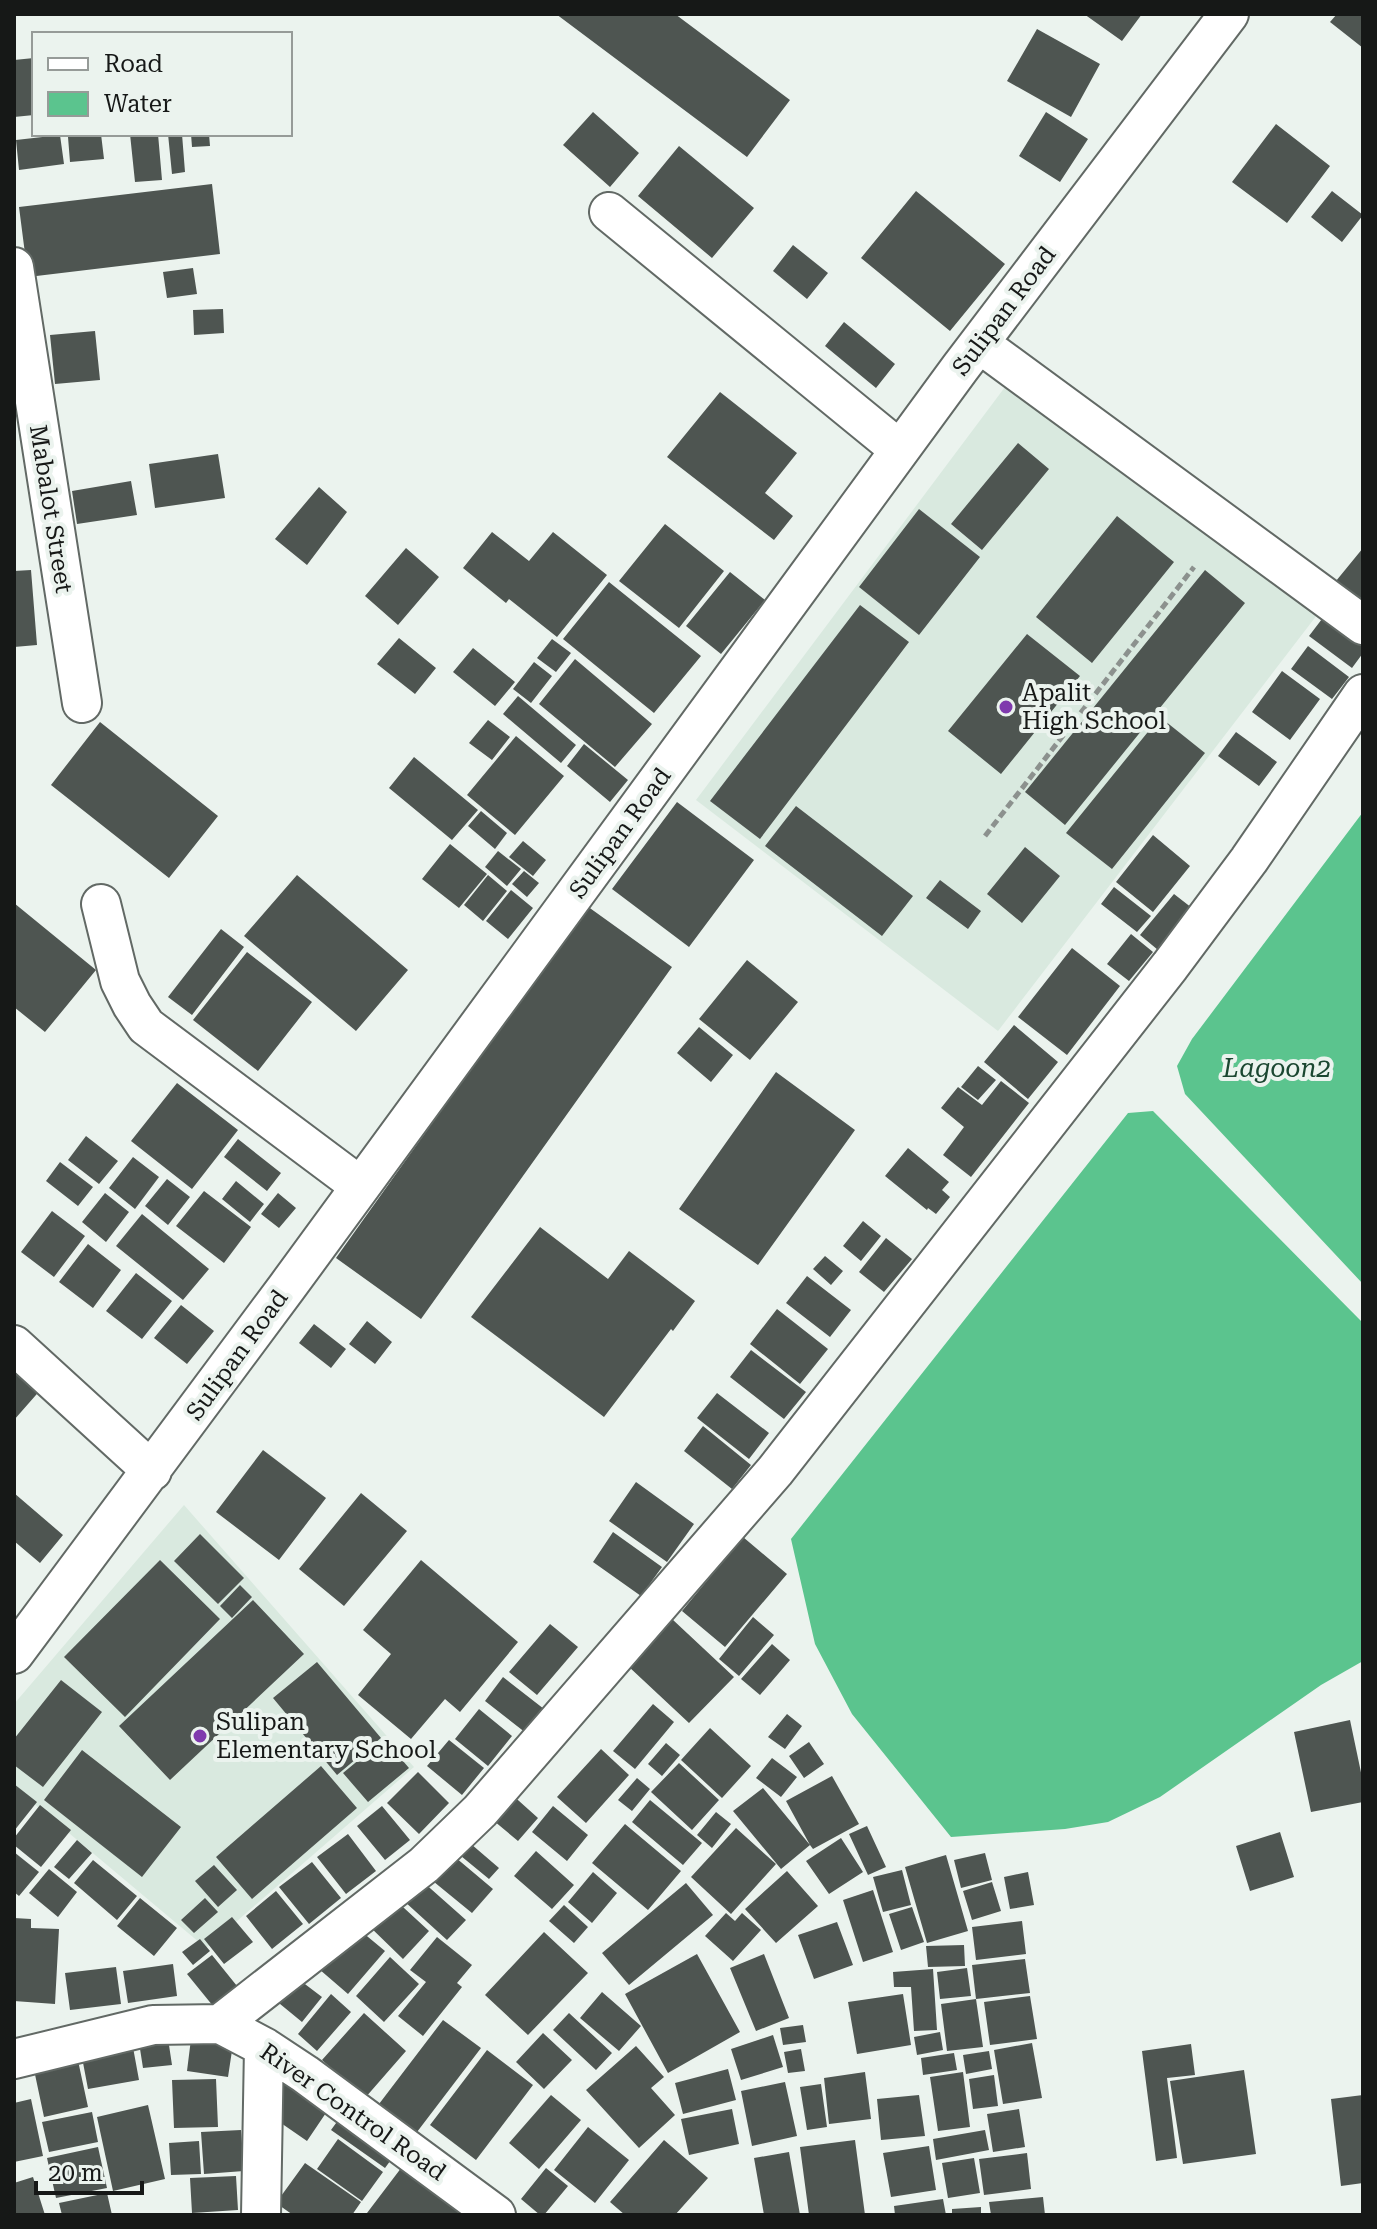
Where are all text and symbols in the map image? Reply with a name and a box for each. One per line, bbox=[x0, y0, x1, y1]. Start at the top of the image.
legend bbox=[32, 32, 292, 136]
text: Road bbox=[104, 50, 163, 78]
text: Water bbox=[104, 90, 172, 118]
street label: Sulipan Road bbox=[946, 241, 1062, 381]
street label: Mabalot Street bbox=[24, 423, 78, 595]
place label: Apalit High School bbox=[1022, 679, 1166, 735]
marker: Apalit High School bbox=[997, 698, 1015, 716]
street label: Sulipan Road bbox=[563, 762, 677, 904]
water label: Lagoon2 bbox=[1222, 1053, 1331, 1083]
street label: Sulipan Road bbox=[180, 1284, 294, 1426]
place label: Sulipan Elementary School bbox=[216, 1708, 436, 1764]
marker: Sulipan Elementary School bbox=[191, 1727, 209, 1745]
street label: River Control Road bbox=[255, 2037, 451, 2187]
scale bar bbox=[36, 2145, 142, 2195]
text: 20 m bbox=[48, 2159, 103, 2187]

